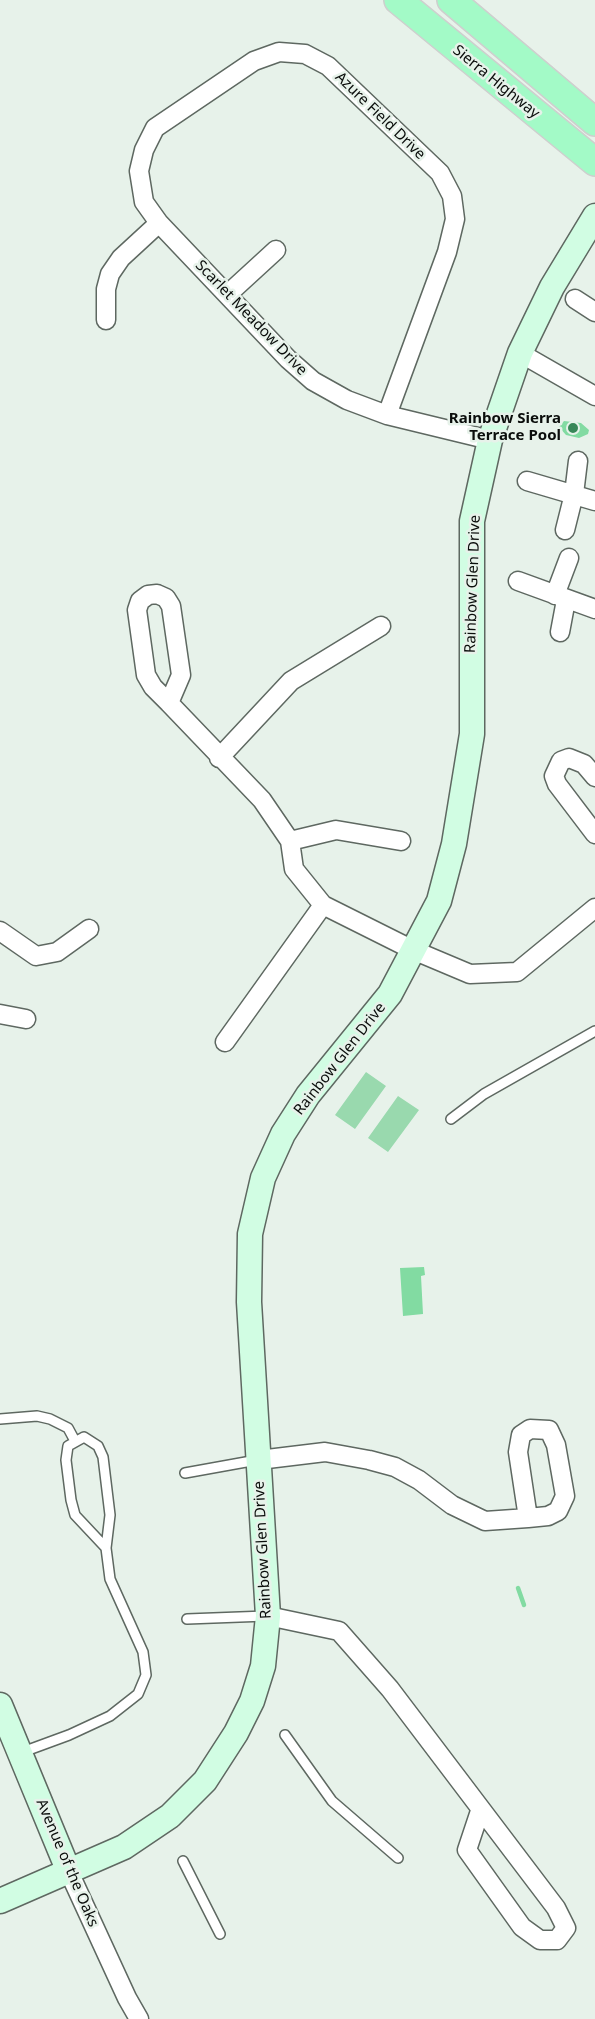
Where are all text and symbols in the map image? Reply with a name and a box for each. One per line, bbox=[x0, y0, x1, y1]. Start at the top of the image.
street label: Sierra Highway bbox=[449, 42, 543, 122]
street label: Azure Field Drive bbox=[331, 68, 429, 164]
street label: Scarlet Meadow Drive bbox=[191, 257, 311, 379]
place label: Rainbow Sierra Terrace Pool bbox=[449, 410, 561, 445]
marker: Rainbow Sierra Terrace Pool bbox=[566, 421, 580, 435]
street label: Rainbow Glen Drive bbox=[462, 515, 484, 653]
street label: Rainbow Glen Drive bbox=[290, 999, 390, 1119]
street label: Rainbow Glen Drive bbox=[250, 1481, 276, 1619]
street label: Avenue of the Oaks bbox=[32, 1796, 102, 1930]

